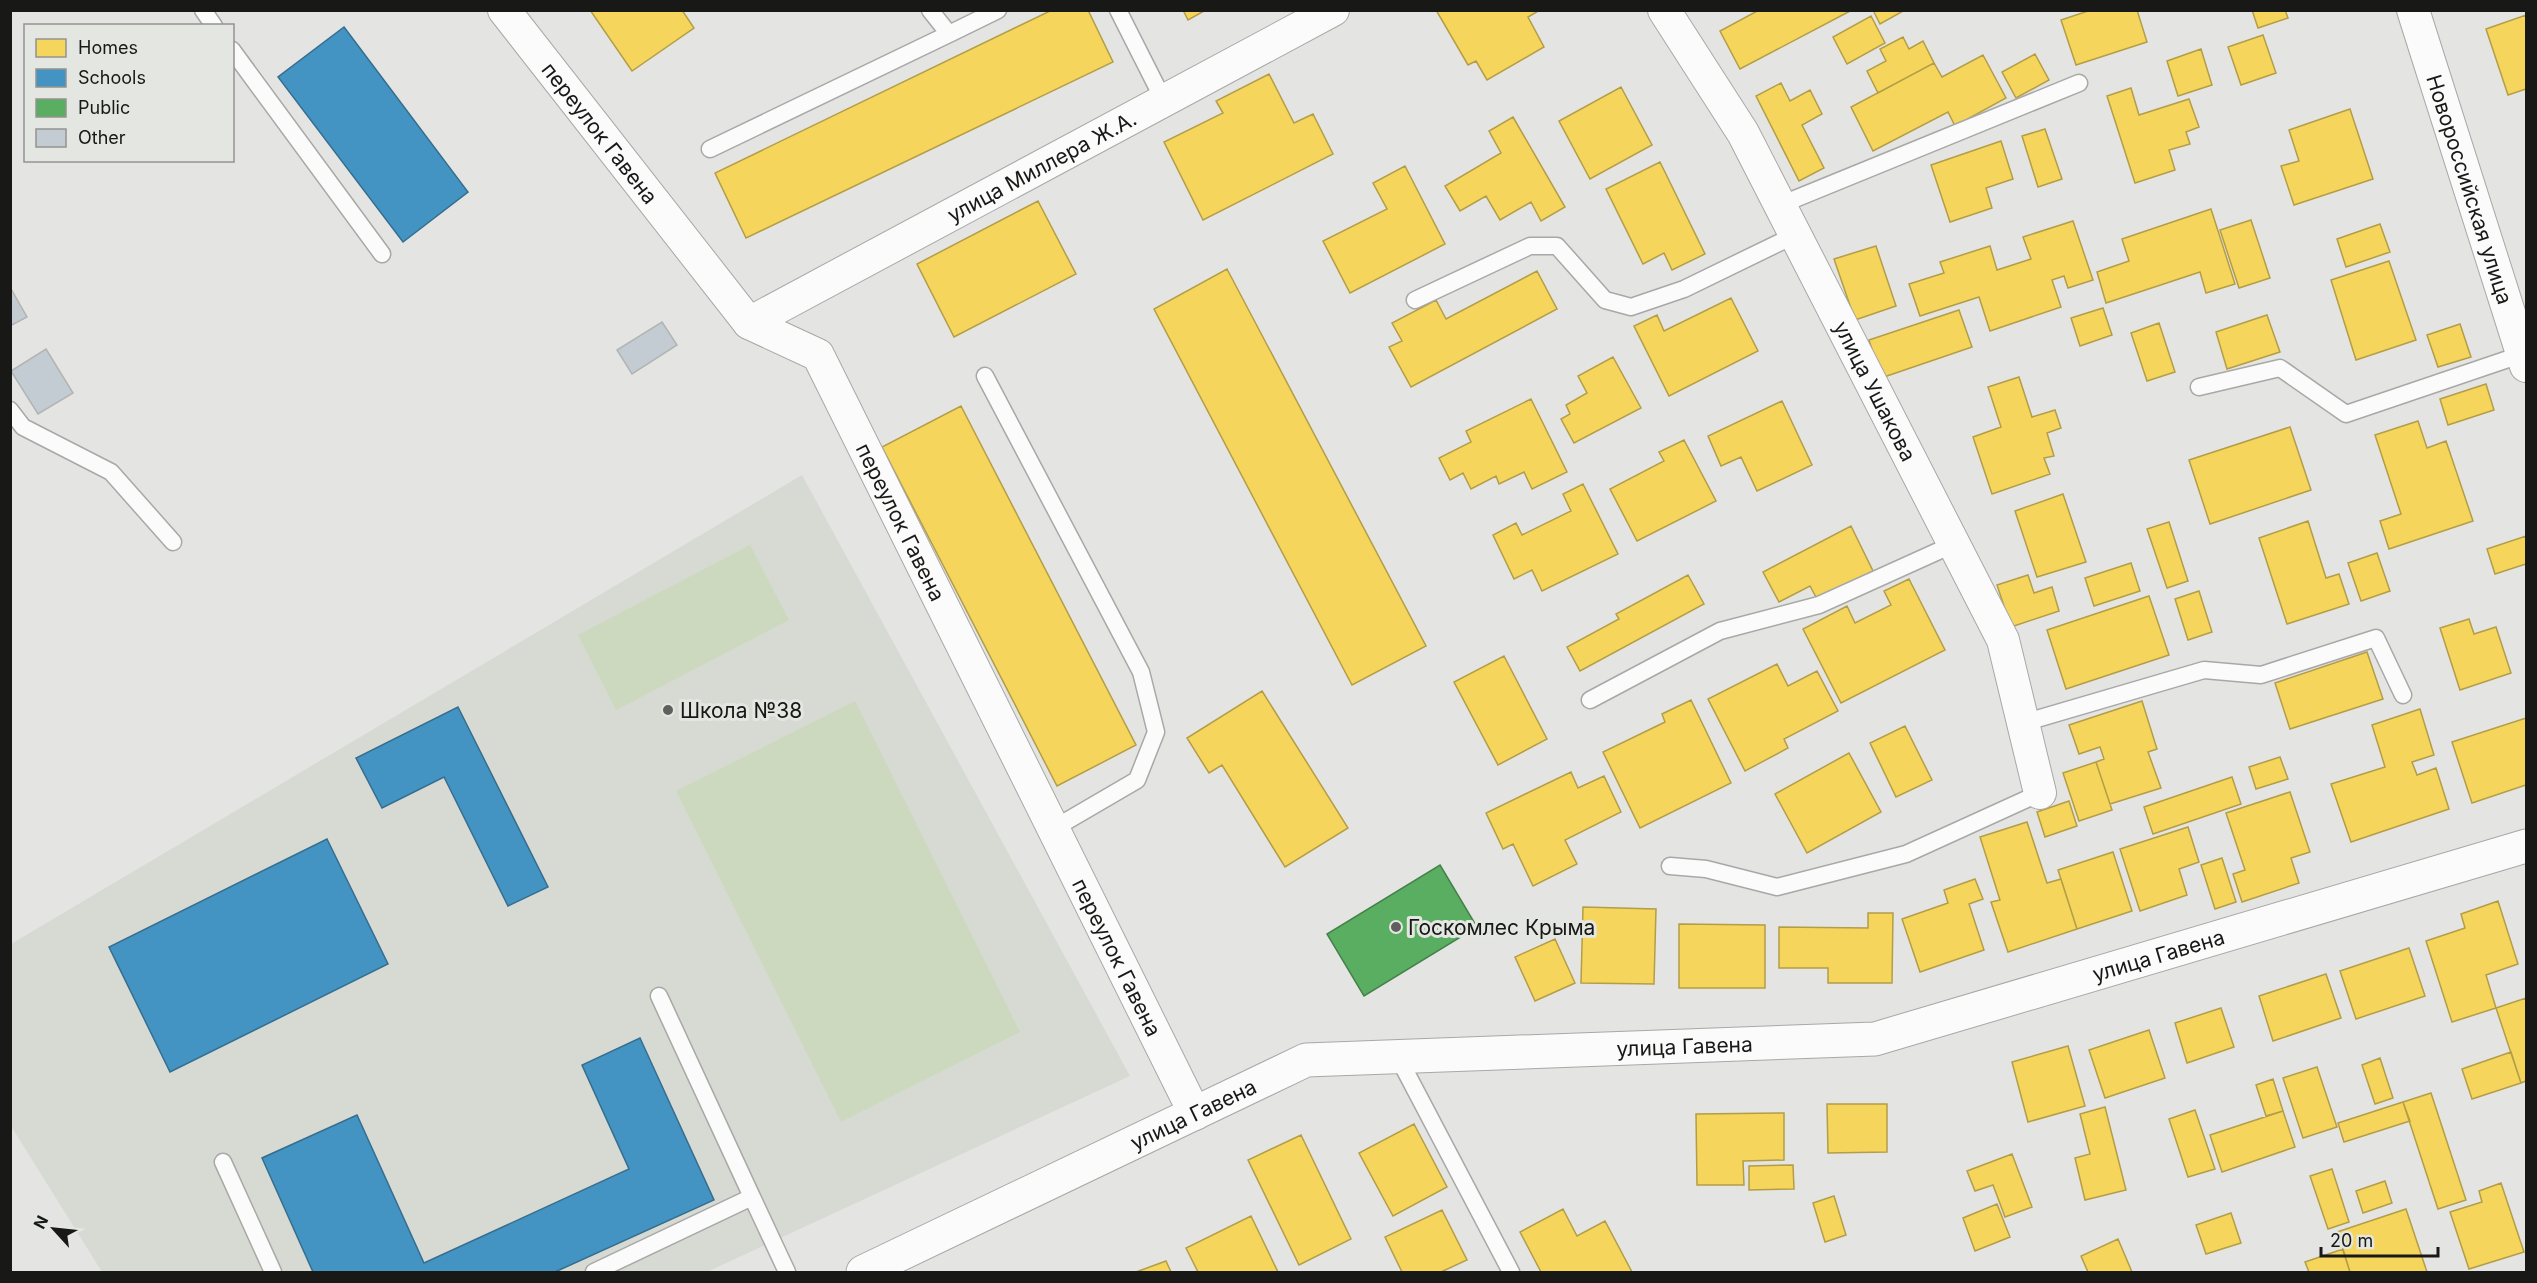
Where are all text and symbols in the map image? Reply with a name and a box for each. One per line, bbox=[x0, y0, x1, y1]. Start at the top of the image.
legend bbox=[24, 24, 234, 162]
text: Homes bbox=[78, 37, 138, 58]
street label: переулок Гавена bbox=[537, 57, 663, 209]
text: Schools bbox=[78, 67, 146, 88]
street label: Новороссийская улица bbox=[2422, 71, 2518, 307]
text: Public bbox=[78, 97, 130, 118]
street label: улица Миллера Ж.А. bbox=[943, 105, 1141, 227]
text: Other bbox=[78, 127, 126, 148]
street label: улица Ушакова bbox=[1829, 317, 1922, 465]
street label: переулок Гавена bbox=[851, 439, 951, 605]
place label: Школа №38 bbox=[680, 698, 802, 723]
marker: Школа №38 bbox=[661, 703, 675, 717]
street label: переулок Гавена bbox=[1067, 874, 1167, 1040]
place label: Госкомлес Крыма bbox=[1408, 915, 1595, 940]
marker: Госкомлес Крыма bbox=[1389, 920, 1403, 934]
street label: улица Гавена bbox=[2089, 924, 2227, 986]
street label: улица Гавена bbox=[1616, 1031, 1753, 1061]
street label: улица Гавена bbox=[1126, 1073, 1260, 1155]
north arrow bbox=[24, 1199, 84, 1259]
text: N bbox=[29, 1212, 52, 1232]
scale bar bbox=[2321, 1220, 2438, 1258]
text: 20 m bbox=[2330, 1230, 2373, 1251]

